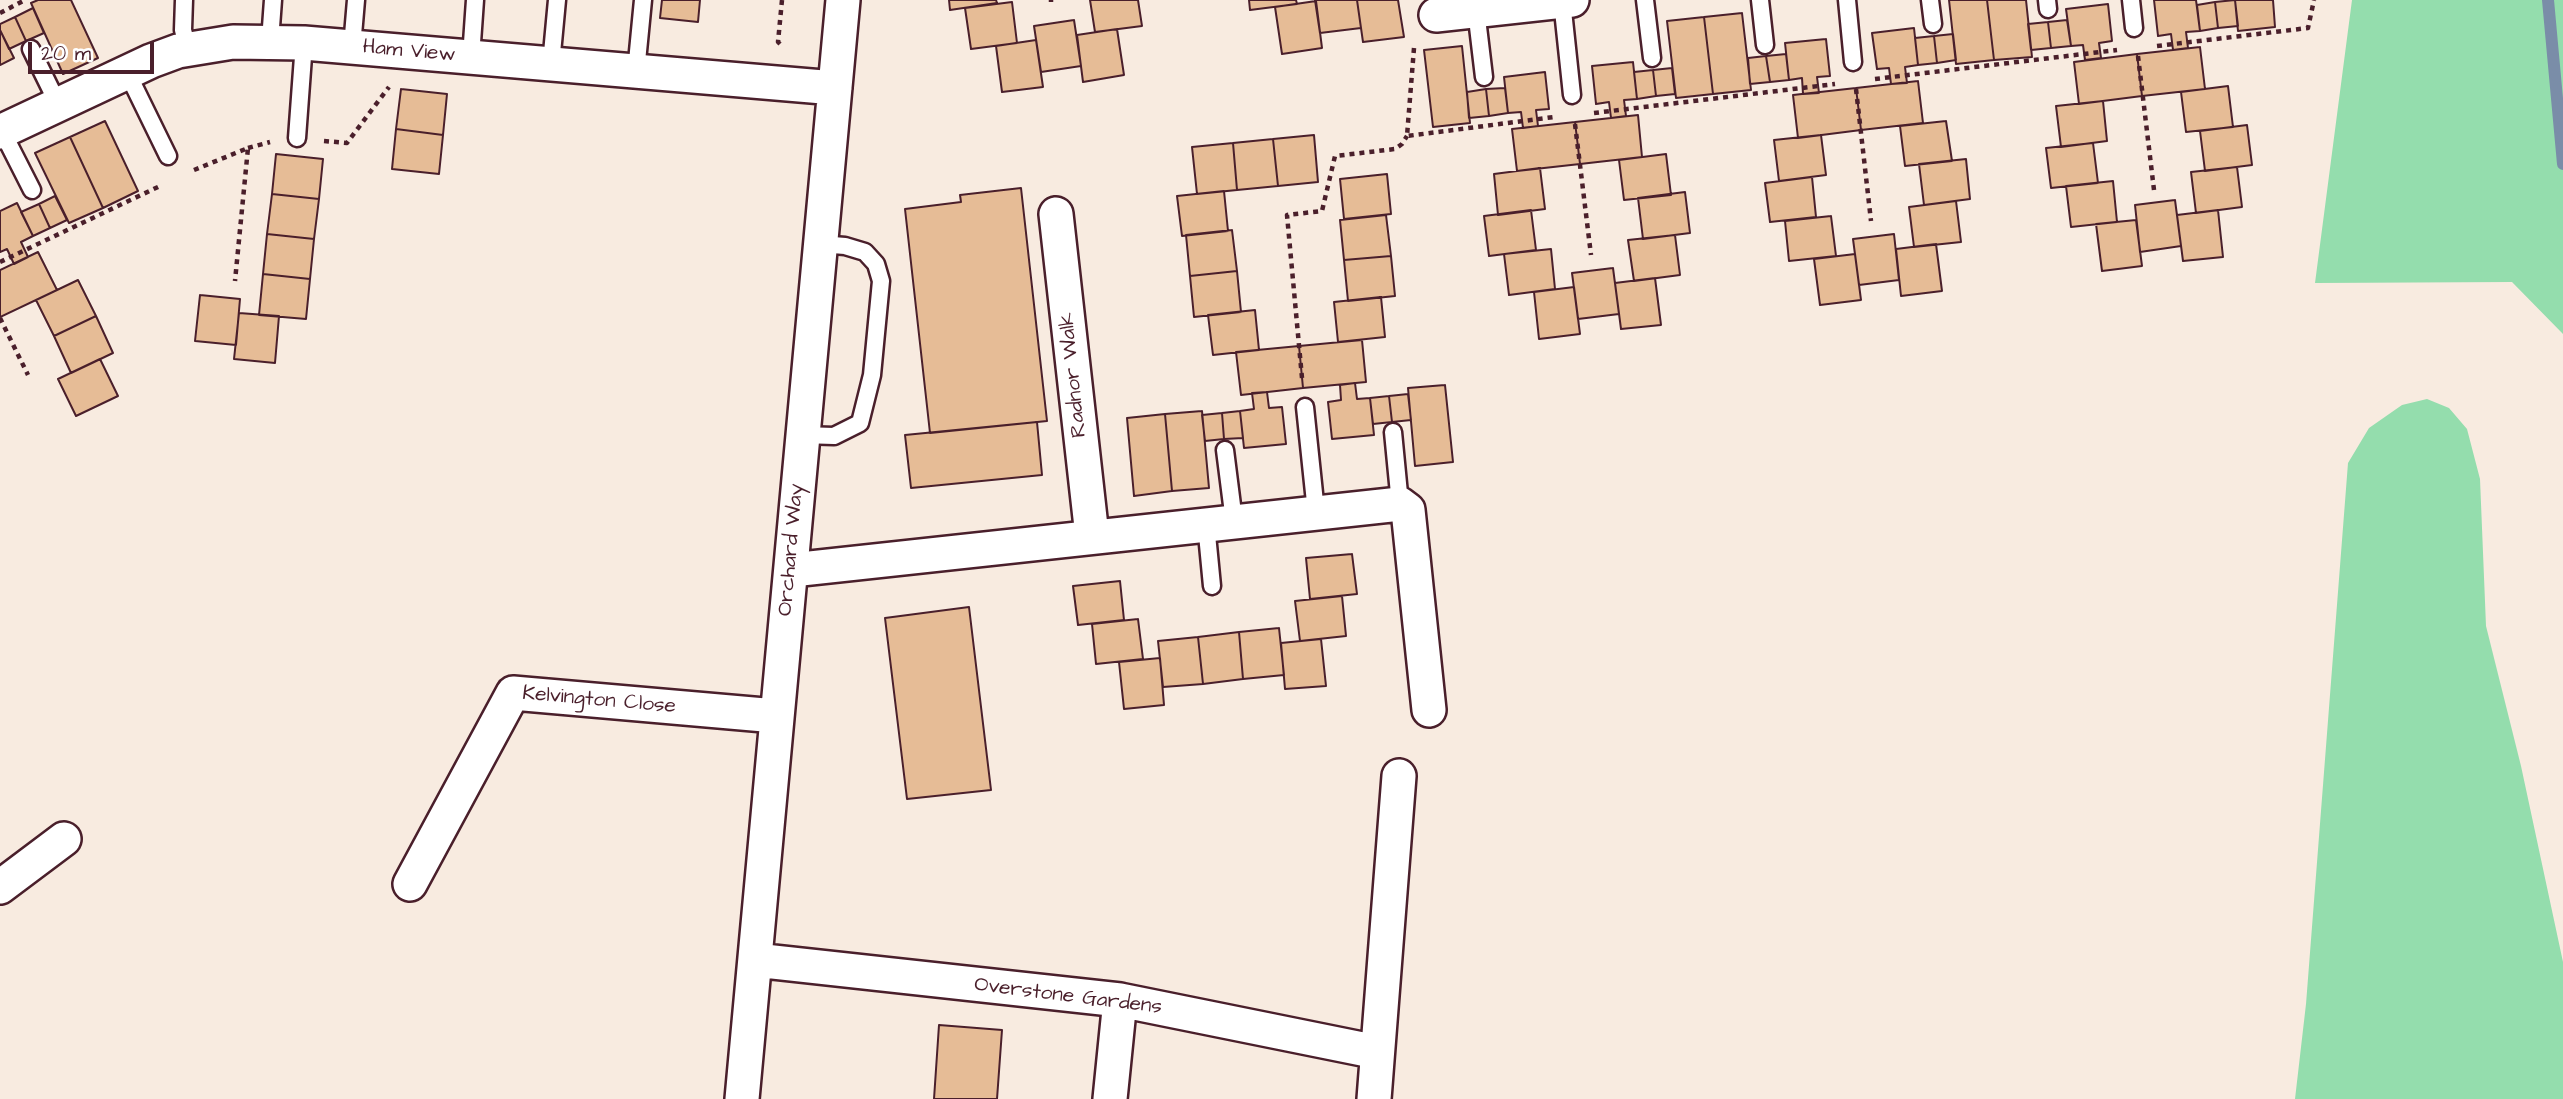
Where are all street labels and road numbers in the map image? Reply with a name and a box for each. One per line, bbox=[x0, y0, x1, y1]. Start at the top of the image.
street label: Ham View bbox=[362, 35, 456, 69]
street label: Radnor Walk bbox=[1055, 311, 1093, 439]
street label: Orchard Way bbox=[774, 483, 810, 617]
street label: Kelvington Close bbox=[521, 682, 677, 720]
street label: Overstone Gardens bbox=[973, 973, 1163, 1021]

